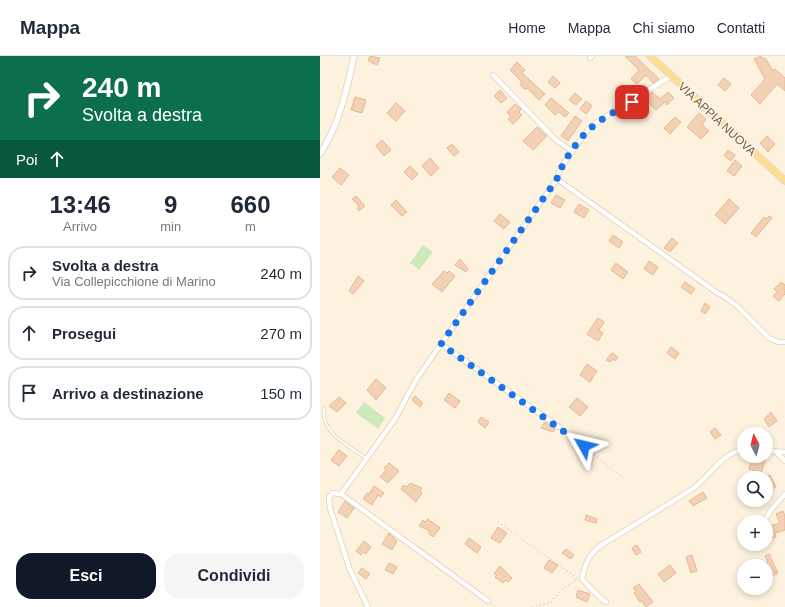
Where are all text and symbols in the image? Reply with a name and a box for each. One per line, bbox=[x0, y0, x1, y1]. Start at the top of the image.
text: Mappa bbox=[20, 17, 80, 38]
text: Home bbox=[508, 20, 546, 36]
text: Mappa bbox=[568, 20, 611, 36]
text: Chi siamo bbox=[633, 20, 695, 36]
text: Contatti bbox=[717, 20, 765, 36]
icon: right bbox=[16, 72, 68, 124]
text: 240 m bbox=[82, 72, 161, 103]
street label: VIA APPIA NUOVA bbox=[675, 79, 759, 159]
pin bbox=[615, 85, 649, 119]
icon: arrive bbox=[621, 91, 643, 113]
text: Svolta a destra bbox=[82, 105, 202, 125]
icon: ahead bbox=[46, 148, 68, 170]
text: Poi bbox=[16, 151, 38, 168]
text: 13:46 bbox=[49, 191, 111, 218]
text: 9 bbox=[164, 191, 177, 218]
text: 660 bbox=[231, 191, 271, 218]
text: Arrivo bbox=[63, 219, 97, 234]
text: min bbox=[160, 219, 181, 234]
text: m bbox=[245, 219, 256, 234]
text: Svolta a destra bbox=[52, 257, 159, 274]
icon: right bbox=[18, 262, 40, 284]
text: 240 m bbox=[260, 265, 302, 282]
text: Via Collepicchione di Marino bbox=[52, 274, 216, 289]
icon: ahead bbox=[18, 322, 40, 344]
text: Prosegui bbox=[52, 325, 116, 342]
text: 270 m bbox=[260, 325, 302, 342]
icon: arrive bbox=[18, 382, 40, 404]
text: Arrivo a destinazione bbox=[52, 385, 204, 402]
text: 150 m bbox=[260, 385, 302, 402]
position arrow bbox=[563, 425, 605, 467]
north arrow bbox=[737, 427, 773, 463]
map controls bbox=[737, 427, 773, 595]
button: search bbox=[737, 471, 773, 507]
button: + bbox=[737, 515, 773, 551]
button: Esci bbox=[16, 553, 156, 599]
button: Condividi bbox=[164, 553, 304, 599]
button: − bbox=[737, 559, 773, 595]

